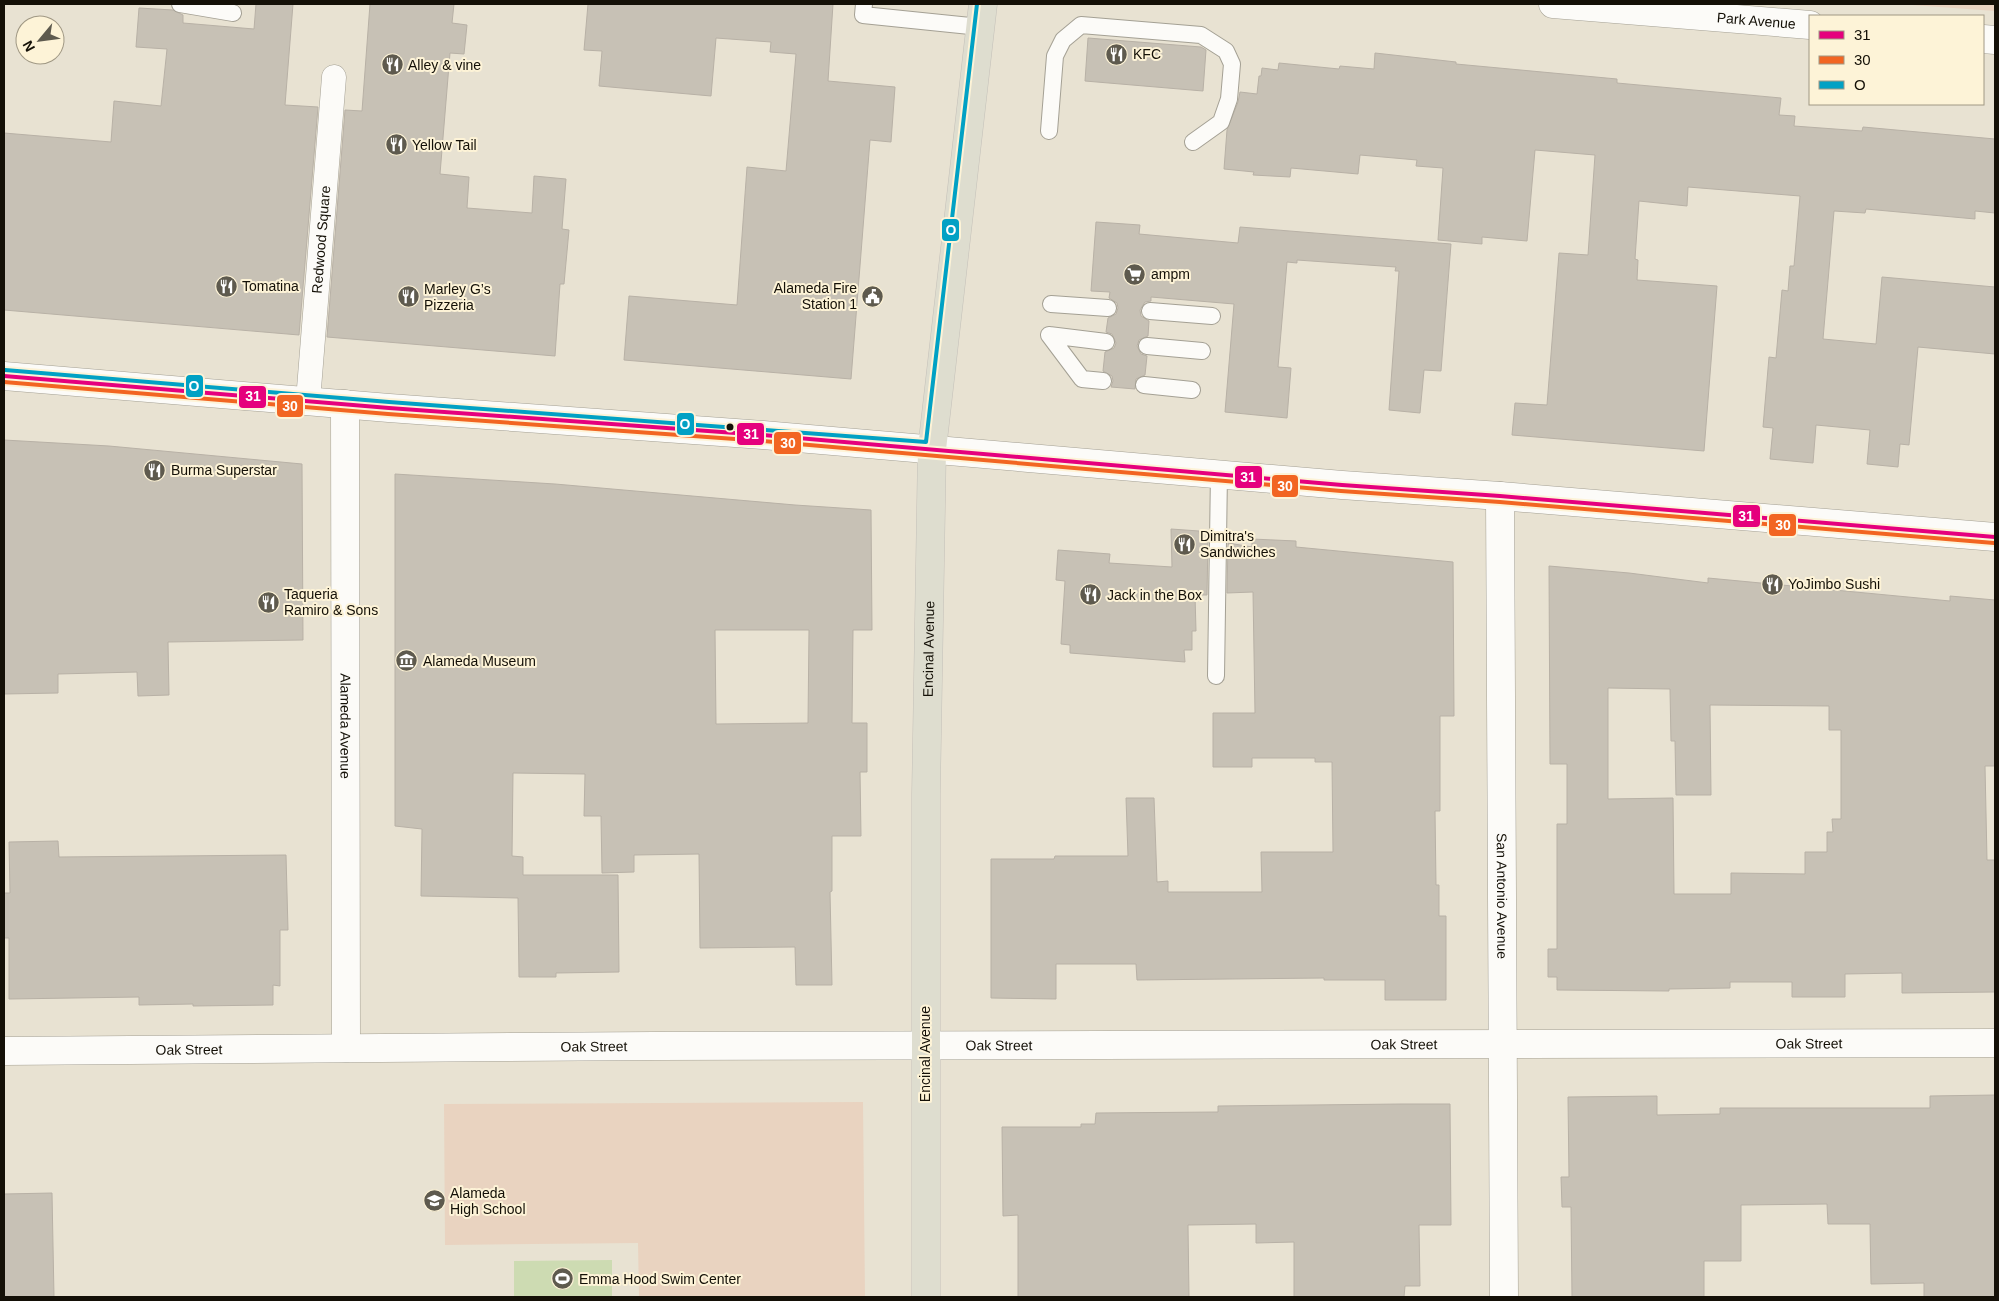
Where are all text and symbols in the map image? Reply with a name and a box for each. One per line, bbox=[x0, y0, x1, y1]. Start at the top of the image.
street label: Park Avenue bbox=[1716, 9, 1797, 32]
north arrow bbox=[15, 15, 65, 65]
legend bbox=[1809, 15, 1984, 105]
text: 31 bbox=[1854, 26, 1871, 43]
text: N bbox=[19, 38, 38, 55]
restaurant icon: KFC bbox=[1105, 42, 1129, 66]
place label: KFC bbox=[1133, 46, 1161, 62]
text: 30 bbox=[1854, 51, 1871, 68]
restaurant icon: Alley & vine bbox=[380, 53, 404, 77]
place label: Alley & vine bbox=[408, 57, 481, 73]
text: O bbox=[1854, 76, 1866, 93]
restaurant icon: Yellow Tail bbox=[384, 133, 408, 157]
place label: Yellow Tail bbox=[412, 137, 477, 153]
street label: Redwood Square bbox=[309, 185, 333, 294]
line badge: O bbox=[941, 218, 960, 242]
text: O bbox=[946, 222, 957, 238]
supermarket icon: ampm bbox=[1123, 262, 1147, 286]
place label: ampm bbox=[1151, 266, 1190, 282]
restaurant icon: Tomatina bbox=[214, 274, 238, 298]
place label: Tomatina bbox=[242, 278, 299, 294]
place label: Alameda Fire Station 1 bbox=[774, 280, 857, 312]
place label: Marley G’s Pizzeria bbox=[424, 281, 491, 313]
public building icon: Alameda Fire Station 1 bbox=[861, 284, 885, 308]
restaurant icon: Marley G’s Pizzeria bbox=[396, 285, 420, 309]
line badge: O bbox=[185, 374, 204, 398]
text: O bbox=[189, 378, 200, 394]
line badge: 31 bbox=[238, 385, 267, 409]
text: 31 bbox=[245, 388, 261, 404]
line badge: 30 bbox=[276, 394, 304, 418]
text: 30 bbox=[282, 398, 298, 414]
line badge: O bbox=[676, 412, 695, 436]
text: O bbox=[680, 416, 691, 432]
unlabelled marker bbox=[725, 422, 735, 432]
line badge: 31 bbox=[736, 422, 765, 446]
text: 31 bbox=[743, 426, 759, 442]
line badge: 30 bbox=[773, 431, 802, 455]
text: 30 bbox=[780, 435, 796, 451]
restaurant icon: Burma Superstar bbox=[143, 458, 167, 482]
place label: Burma Superstar bbox=[171, 462, 277, 478]
line badge: 31 bbox=[1234, 465, 1263, 489]
text: 31 bbox=[1240, 469, 1256, 485]
line badge: 30 bbox=[1271, 474, 1299, 498]
text: 30 bbox=[1277, 478, 1293, 494]
line badge: 31 bbox=[1732, 504, 1761, 528]
text: 31 bbox=[1738, 508, 1754, 524]
line badge: 30 bbox=[1768, 513, 1797, 537]
text: 30 bbox=[1775, 517, 1791, 533]
place label: Dimitra's Sandwiches bbox=[1200, 528, 1276, 560]
restaurant icon: Dimitra's Sandwiches bbox=[1172, 532, 1196, 556]
restaurant icon: YoJimbo Sushi bbox=[1760, 572, 1784, 596]
place label: YoJimbo Sushi bbox=[1788, 576, 1880, 592]
restaurant icon: Jack in the Box bbox=[1079, 583, 1103, 607]
place label: Taqueria Ramiro & Sons bbox=[284, 586, 378, 618]
place label: Jack in the Box bbox=[1107, 587, 1202, 603]
restaurant icon: Taqueria Ramiro & Sons bbox=[256, 590, 280, 614]
street label: Encinal Avenue bbox=[920, 600, 937, 697]
museum icon: Alameda Museum bbox=[395, 649, 419, 673]
place label: Alameda Museum bbox=[423, 653, 536, 669]
street label: Alameda Avenue bbox=[337, 673, 354, 779]
street label: San Antonio Avenue bbox=[1494, 833, 1510, 959]
street label: Encinal Avenue bbox=[917, 1006, 933, 1102]
street label: Oak Street bbox=[1775, 1035, 1843, 1051]
street label: Oak Street bbox=[1370, 1036, 1438, 1052]
street label: Oak Street bbox=[965, 1037, 1033, 1053]
street label: Oak Street bbox=[560, 1038, 628, 1055]
street label: Oak Street bbox=[155, 1041, 223, 1058]
place label: Alameda High School bbox=[450, 1185, 526, 1217]
school or university icon: Alameda High School bbox=[422, 1189, 446, 1213]
sports icon: Emma Hood Swim Center bbox=[551, 1267, 575, 1291]
place label: Emma Hood Swim Center bbox=[579, 1271, 741, 1287]

